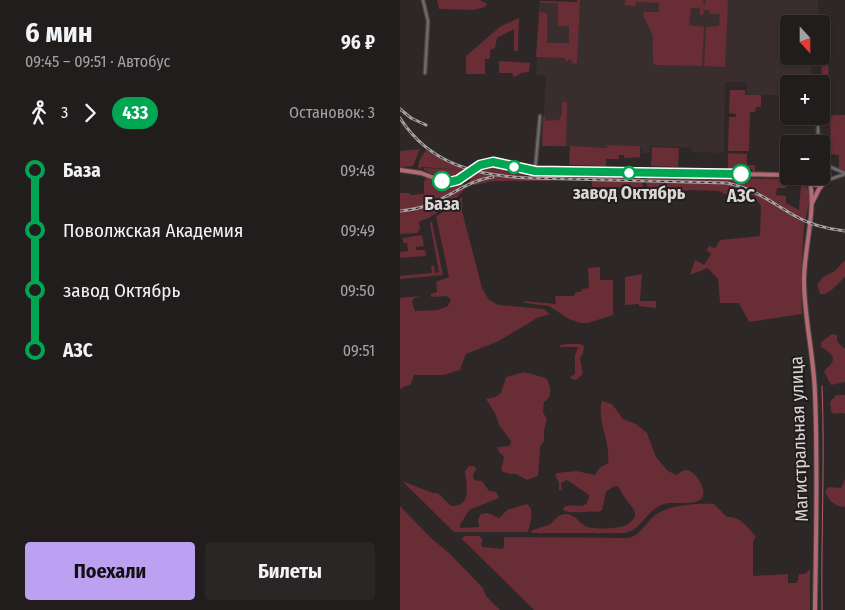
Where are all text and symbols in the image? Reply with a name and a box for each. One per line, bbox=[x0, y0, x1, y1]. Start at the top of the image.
north arrow bbox=[780, 15, 830, 65]
map controls bbox=[780, 15, 830, 185]
text: 6 мин bbox=[25, 16, 93, 49]
text: 96 ₽ bbox=[341, 31, 375, 54]
text: 09:45 – 09:51 · Автобус bbox=[25, 52, 170, 71]
button: + bbox=[780, 75, 830, 125]
icon: walk bbox=[25, 99, 53, 127]
icon: forward bbox=[76, 99, 104, 127]
text: 433 bbox=[122, 102, 148, 124]
text: 3 bbox=[61, 103, 68, 122]
text: Остановок: 3 bbox=[289, 103, 375, 122]
button: − bbox=[780, 135, 830, 185]
text: База bbox=[63, 159, 101, 182]
unlabelled marker bbox=[507, 160, 521, 174]
text: 09:48 bbox=[340, 161, 375, 180]
marker: АЗС bbox=[731, 164, 751, 184]
marker: завод Октябрь bbox=[622, 166, 636, 180]
marker: База bbox=[432, 171, 452, 191]
place label: завод Октябрь bbox=[573, 182, 686, 204]
place label: АЗС bbox=[726, 185, 756, 207]
place label: База bbox=[424, 193, 460, 215]
text: Поволжская Академия bbox=[63, 219, 243, 242]
text: 09:49 bbox=[340, 221, 375, 240]
text: завод Октябрь bbox=[63, 279, 180, 302]
text: 09:50 bbox=[340, 281, 375, 300]
text: АЗС bbox=[63, 339, 93, 362]
text: 09:51 bbox=[343, 341, 375, 360]
street label: Магистральная улица bbox=[785, 356, 813, 522]
button: Поехали bbox=[25, 542, 195, 600]
button: Билеты bbox=[205, 542, 375, 600]

